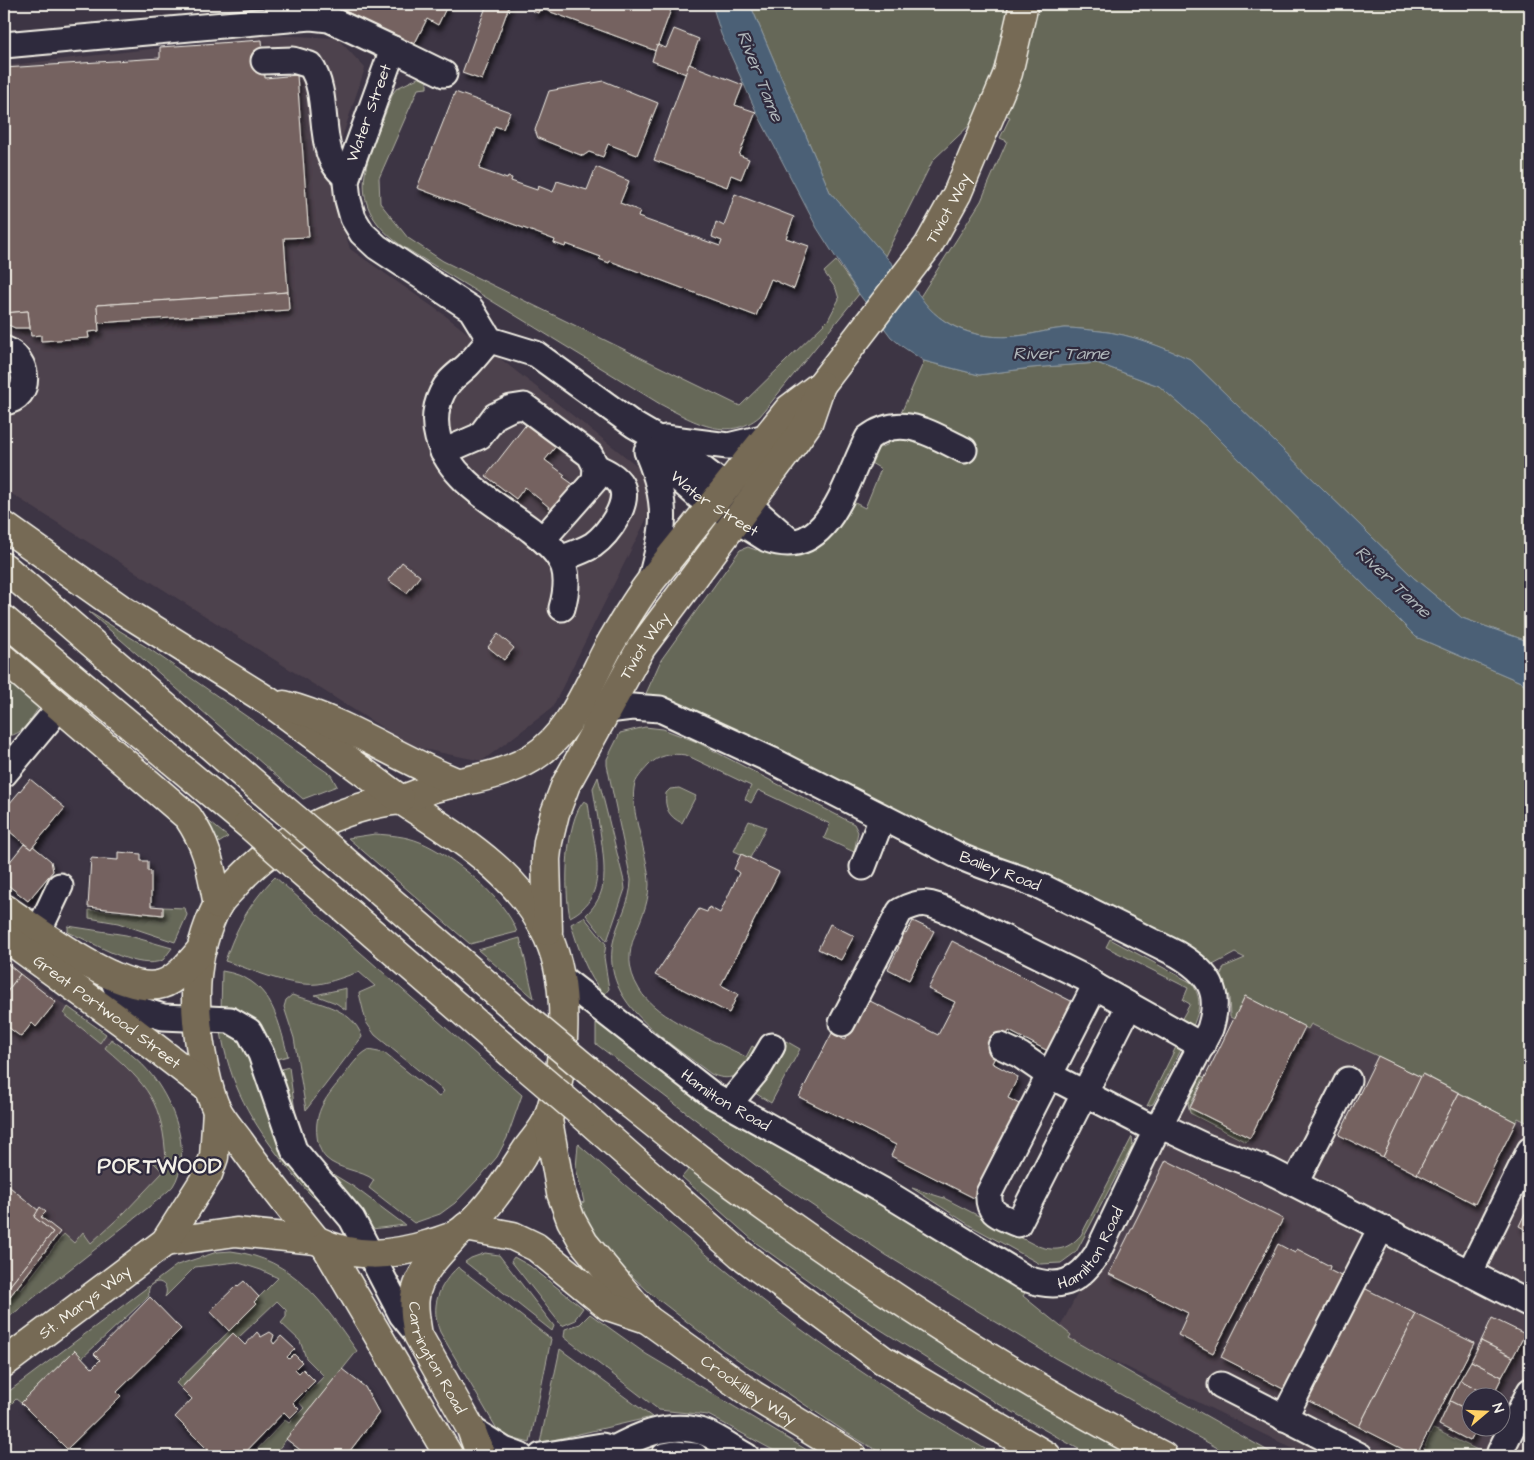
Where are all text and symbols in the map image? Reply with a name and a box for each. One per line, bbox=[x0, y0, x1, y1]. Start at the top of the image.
water label: River Tame bbox=[730, 27, 790, 126]
street label: Water Street bbox=[341, 60, 397, 165]
street label: Tiviot Way bbox=[920, 169, 977, 248]
water label: River Tame bbox=[1013, 341, 1110, 366]
street label: Water Street bbox=[666, 466, 763, 542]
water label: River Tame bbox=[1349, 540, 1438, 625]
street label: Tiviot Way bbox=[615, 607, 676, 684]
street label: Bailey Road bbox=[956, 845, 1044, 897]
street label: Great Portwood Street bbox=[29, 950, 186, 1075]
street label: Hamilton Road bbox=[676, 1064, 774, 1136]
district label: PORTWOOD bbox=[97, 1152, 223, 1181]
street label: Hamilton Road bbox=[1055, 1203, 1129, 1295]
street label: St. Marys Way bbox=[34, 1260, 136, 1344]
street label: Carrington Road bbox=[403, 1301, 471, 1418]
street label: Crookilley Way bbox=[696, 1350, 801, 1431]
north arrow bbox=[1462, 1388, 1512, 1438]
text: N bbox=[1486, 1401, 1508, 1416]

